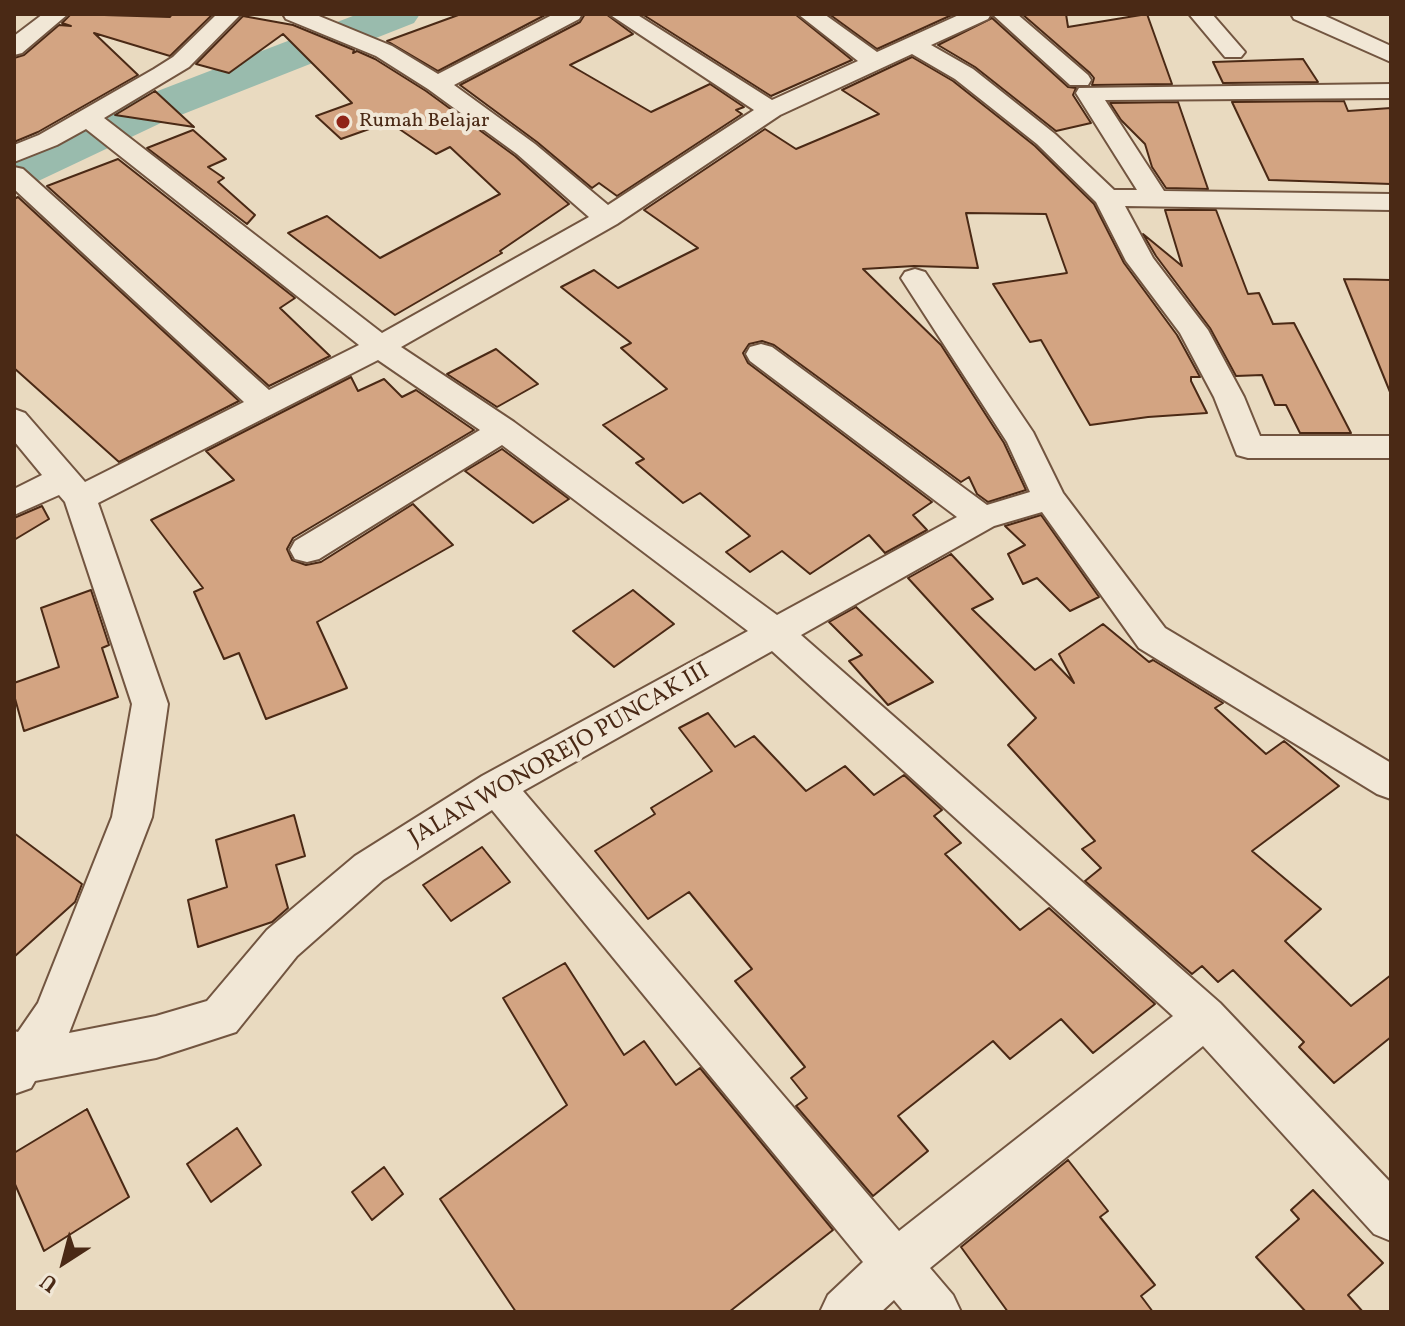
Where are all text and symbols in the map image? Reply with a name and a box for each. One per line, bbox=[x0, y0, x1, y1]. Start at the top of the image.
place label: Rumah Belajar bbox=[359, 110, 489, 134]
marker: Rumah Belajar bbox=[334, 113, 352, 131]
street label: JALAN WONOREJO PUNCAK III bbox=[405, 658, 715, 854]
north arrow bbox=[24, 1222, 104, 1302]
text: U bbox=[34, 1265, 65, 1299]

